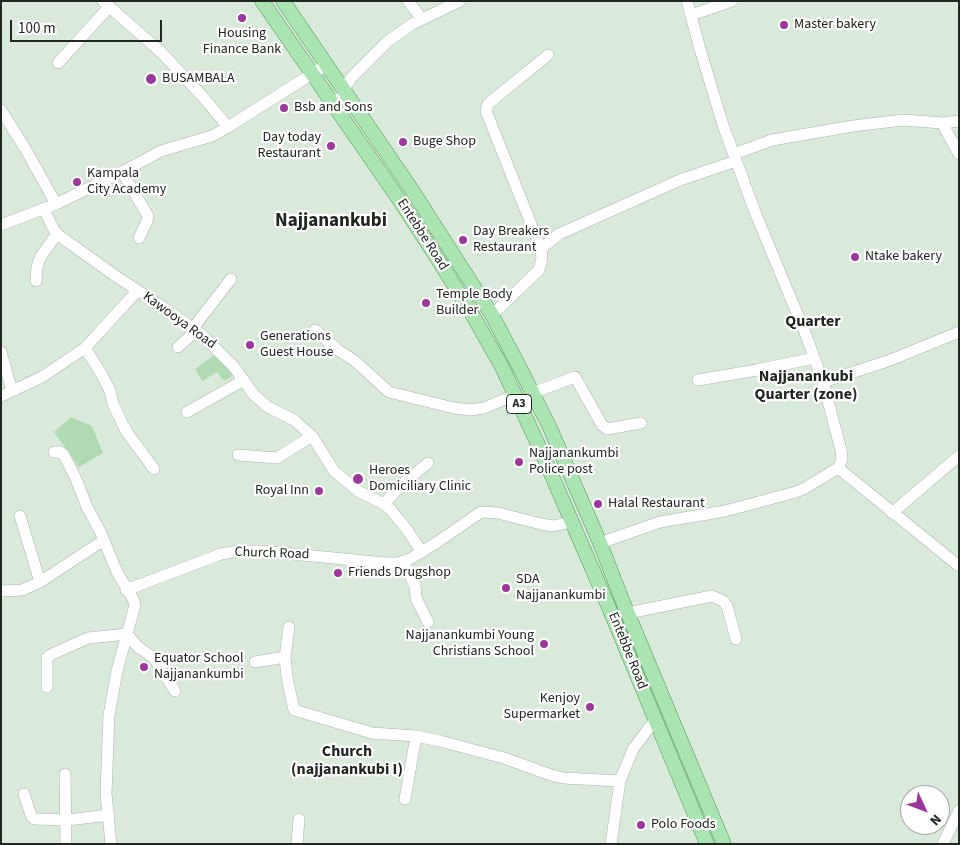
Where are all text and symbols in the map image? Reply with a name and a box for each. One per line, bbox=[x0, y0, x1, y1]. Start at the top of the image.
scale bar bbox=[12, 10, 165, 42]
marker: Housing Finance Bank bbox=[236, 12, 248, 24]
place label: Master bakery bbox=[794, 17, 876, 33]
text: 100 m bbox=[18, 18, 56, 39]
marker: Master bakery bbox=[778, 19, 790, 31]
place label: Housing Finance Bank bbox=[203, 26, 281, 58]
place label: BUSAMBALA bbox=[162, 71, 235, 87]
marker: BUSAMBALA bbox=[144, 72, 158, 86]
place label: Bsb and Sons bbox=[294, 100, 373, 116]
marker: Bsb and Sons bbox=[278, 102, 290, 114]
place label: Day today Restaurant bbox=[258, 130, 321, 162]
place label: Buge Shop bbox=[413, 134, 476, 150]
marker: Buge Shop bbox=[397, 136, 409, 148]
marker: Day today Restaurant bbox=[325, 140, 337, 152]
place label: Kampala City Academy bbox=[87, 166, 166, 198]
marker: Kampala City Academy bbox=[71, 176, 83, 188]
street label: Entebbe Road bbox=[393, 196, 451, 274]
district label: Najjanankubi bbox=[275, 211, 387, 233]
place label: Day Breakers Restaurant bbox=[473, 224, 549, 256]
marker: Day Breakers Restaurant bbox=[457, 234, 469, 246]
place label: Ntake bakery bbox=[865, 249, 942, 265]
marker: Ntake bakery bbox=[849, 251, 861, 263]
place label: Temple Body Builder bbox=[436, 287, 512, 320]
street label: Kawooya Road bbox=[139, 289, 219, 353]
marker: Temple Body Builder bbox=[420, 297, 432, 309]
district label: Quarter bbox=[785, 312, 841, 332]
place label: Generations Guest House bbox=[260, 329, 333, 362]
marker: Generations Guest House bbox=[244, 339, 256, 351]
district label: Najjanankubi Quarter (zone) bbox=[754, 367, 858, 405]
road number: A3 bbox=[506, 394, 532, 414]
place label: Najjanankumbi Police post bbox=[529, 446, 619, 478]
marker: Najjanankumbi Police post bbox=[513, 456, 525, 468]
place label: Heroes Domiciliary Clinic bbox=[369, 463, 471, 496]
marker: Heroes Domiciliary Clinic bbox=[351, 472, 365, 486]
place label: Royal Inn bbox=[255, 483, 309, 499]
marker: Royal Inn bbox=[313, 485, 325, 497]
place label: Halal Restaurant bbox=[608, 496, 705, 512]
marker: Halal Restaurant bbox=[592, 498, 604, 510]
street label: Church Road bbox=[234, 544, 310, 564]
place label: Friends Drugshop bbox=[348, 565, 451, 581]
marker: Friends Drugshop bbox=[332, 567, 344, 579]
place label: SDA Najjanankumbi bbox=[516, 572, 606, 604]
marker: SDA Najjanankumbi bbox=[500, 582, 512, 594]
street label: Entebbe Road bbox=[604, 610, 650, 692]
place label: Najjanankumbi Young Christians School bbox=[406, 628, 534, 660]
marker: Najjanankumbi Young Christians School bbox=[538, 638, 550, 650]
place label: Equator School Najjanankumbi bbox=[154, 651, 244, 684]
marker: Equator School Najjanankumbi bbox=[138, 661, 150, 673]
place label: Kenjoy Supermarket bbox=[504, 691, 580, 724]
marker: Kenjoy Supermarket bbox=[584, 701, 596, 713]
district label: Church (najjanankubi I) bbox=[291, 742, 403, 780]
north arrow bbox=[900, 785, 950, 835]
text: N bbox=[925, 809, 946, 830]
place label: Polo Foods bbox=[651, 817, 716, 833]
marker: Polo Foods bbox=[635, 819, 647, 831]

